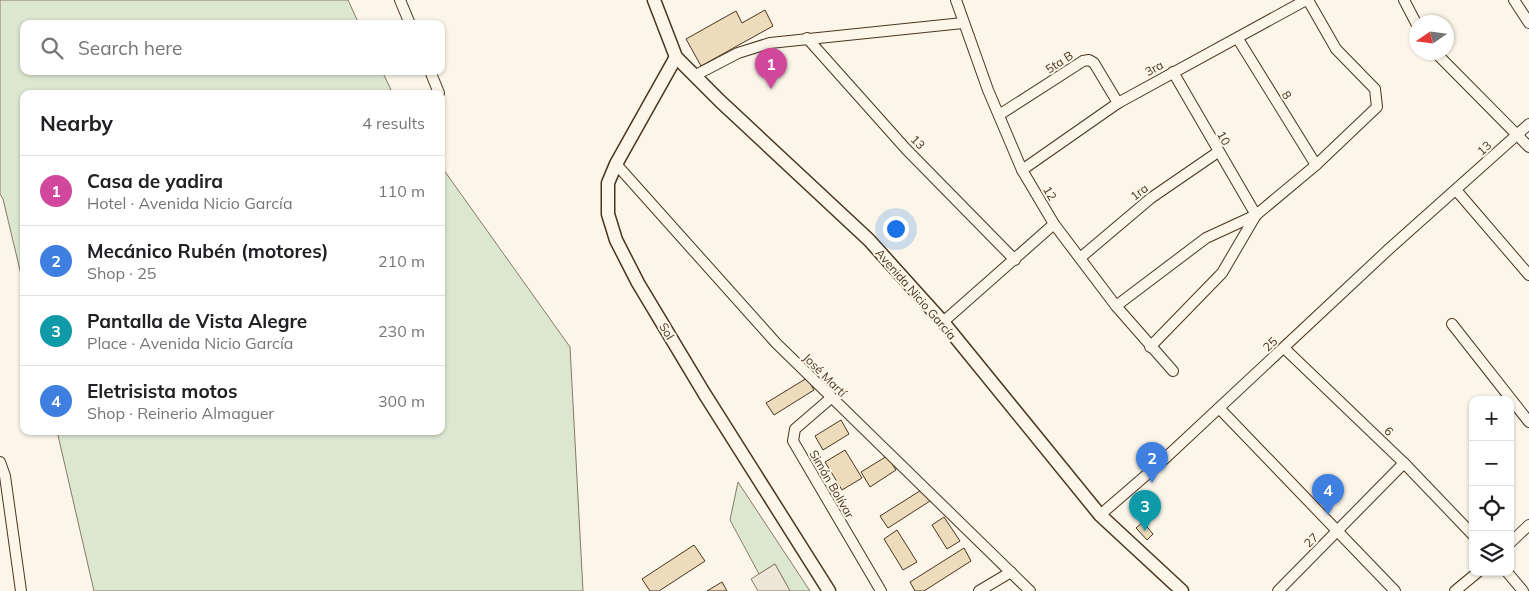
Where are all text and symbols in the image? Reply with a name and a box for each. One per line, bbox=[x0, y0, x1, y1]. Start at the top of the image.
north arrow bbox=[1409, 15, 1454, 60]
search box bbox=[20, 20, 445, 75]
icon: search bbox=[38, 34, 66, 62]
text: Search here bbox=[78, 36, 182, 60]
pin: 1 bbox=[755, 48, 787, 89]
street label: 5ta B bbox=[1042, 48, 1076, 76]
street label: 3ra bbox=[1142, 57, 1166, 79]
street label: 8 bbox=[1279, 88, 1295, 102]
text: Nearby bbox=[40, 110, 113, 136]
text: 4 results bbox=[362, 113, 425, 133]
street label: 10 bbox=[1214, 128, 1234, 148]
street label: 13 bbox=[908, 132, 928, 152]
street label: 13 bbox=[1474, 138, 1494, 158]
text: Casa de yadira bbox=[87, 169, 223, 193]
street label: 1ra bbox=[1127, 180, 1151, 204]
text: 1 bbox=[51, 181, 61, 201]
text: 110 m bbox=[378, 181, 425, 201]
street label: 12 bbox=[1040, 183, 1060, 203]
text: Hotel · Avenida Nicio García bbox=[87, 193, 293, 213]
your location bbox=[883, 216, 909, 242]
text: Mecánico Rubén (motores) bbox=[87, 239, 328, 263]
street label: Avenida Nicio García bbox=[872, 245, 960, 343]
text: 2 bbox=[51, 251, 61, 271]
text: 210 m bbox=[378, 251, 425, 271]
text: Shop · 25 bbox=[87, 263, 156, 283]
text: Pantalla de Vista Alegre bbox=[87, 309, 307, 333]
street label: Sol bbox=[656, 320, 678, 342]
text: 3 bbox=[51, 321, 61, 341]
text: 230 m bbox=[378, 321, 425, 341]
text: Place · Avenida Nicio García bbox=[87, 333, 293, 353]
street label: 25 bbox=[1260, 334, 1280, 354]
street label: José Martí bbox=[800, 350, 851, 401]
text: Eletrisista motos bbox=[87, 379, 237, 403]
text: 4 bbox=[51, 391, 61, 411]
text: 300 m bbox=[378, 391, 425, 411]
map controls bbox=[1469, 396, 1514, 576]
button: + bbox=[1469, 396, 1514, 441]
text: Shop · Reinerio Almaguer bbox=[87, 403, 274, 423]
street label: 6 bbox=[1381, 423, 1397, 439]
button: − bbox=[1469, 441, 1514, 486]
pin: 2 bbox=[1136, 442, 1168, 483]
street label: Simón Bolívar bbox=[806, 447, 858, 521]
pin: 4 bbox=[1312, 474, 1344, 515]
button: locate bbox=[1469, 486, 1514, 531]
pin: 3 bbox=[1129, 490, 1161, 531]
street label: 27 bbox=[1301, 530, 1321, 550]
button: layers bbox=[1469, 531, 1514, 576]

